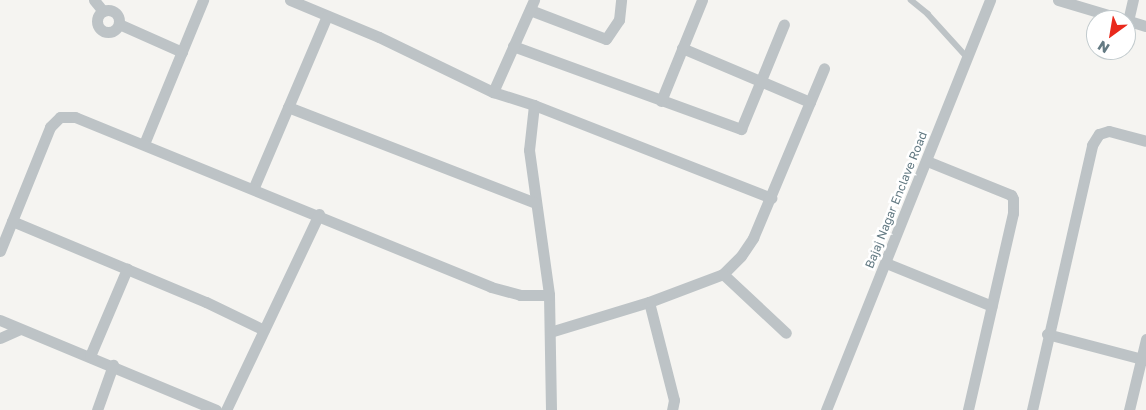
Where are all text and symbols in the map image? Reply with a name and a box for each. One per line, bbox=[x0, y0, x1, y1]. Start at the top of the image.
north arrow bbox=[1086, 10, 1136, 60]
text: N bbox=[1094, 37, 1112, 57]
street label: Bajaj Nagar Enclave Road bbox=[862, 130, 930, 270]

